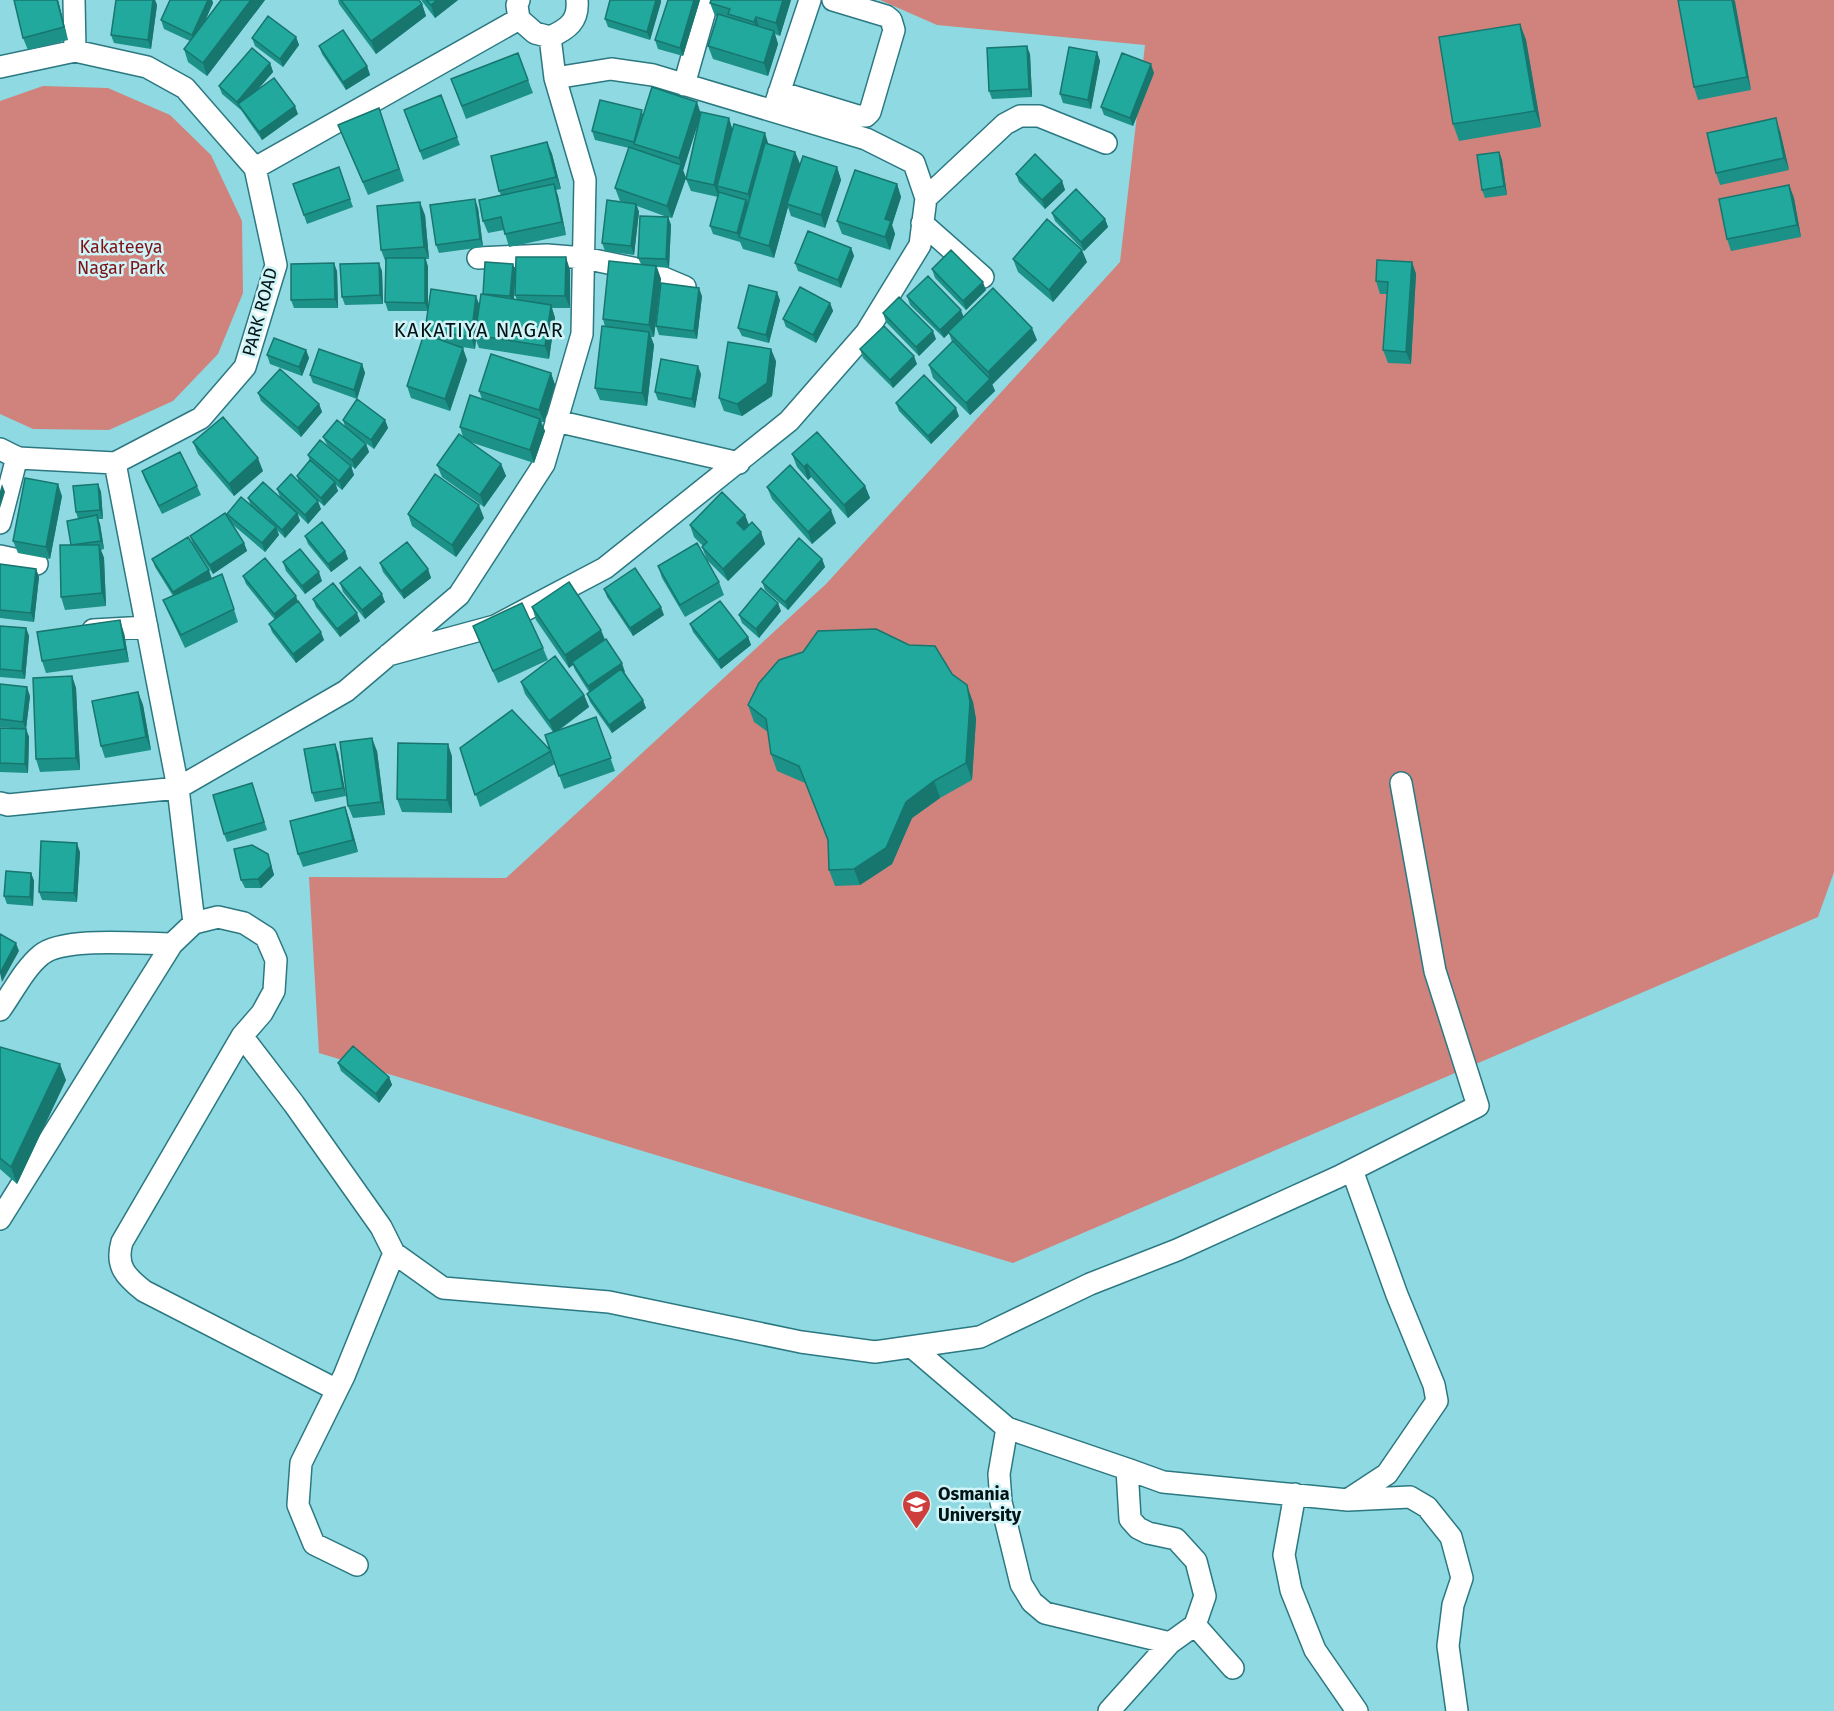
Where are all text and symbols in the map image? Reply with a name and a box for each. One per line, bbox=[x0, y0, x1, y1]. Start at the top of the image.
park label: Kakateeya Nagar Park bbox=[77, 236, 166, 279]
street label: PARK ROAD bbox=[238, 265, 282, 359]
district label: KAKATIYA NAGAR bbox=[394, 318, 564, 342]
place label: Osmania University bbox=[938, 1483, 1022, 1526]
school or university icon: Osmania University bbox=[901, 1488, 933, 1530]

